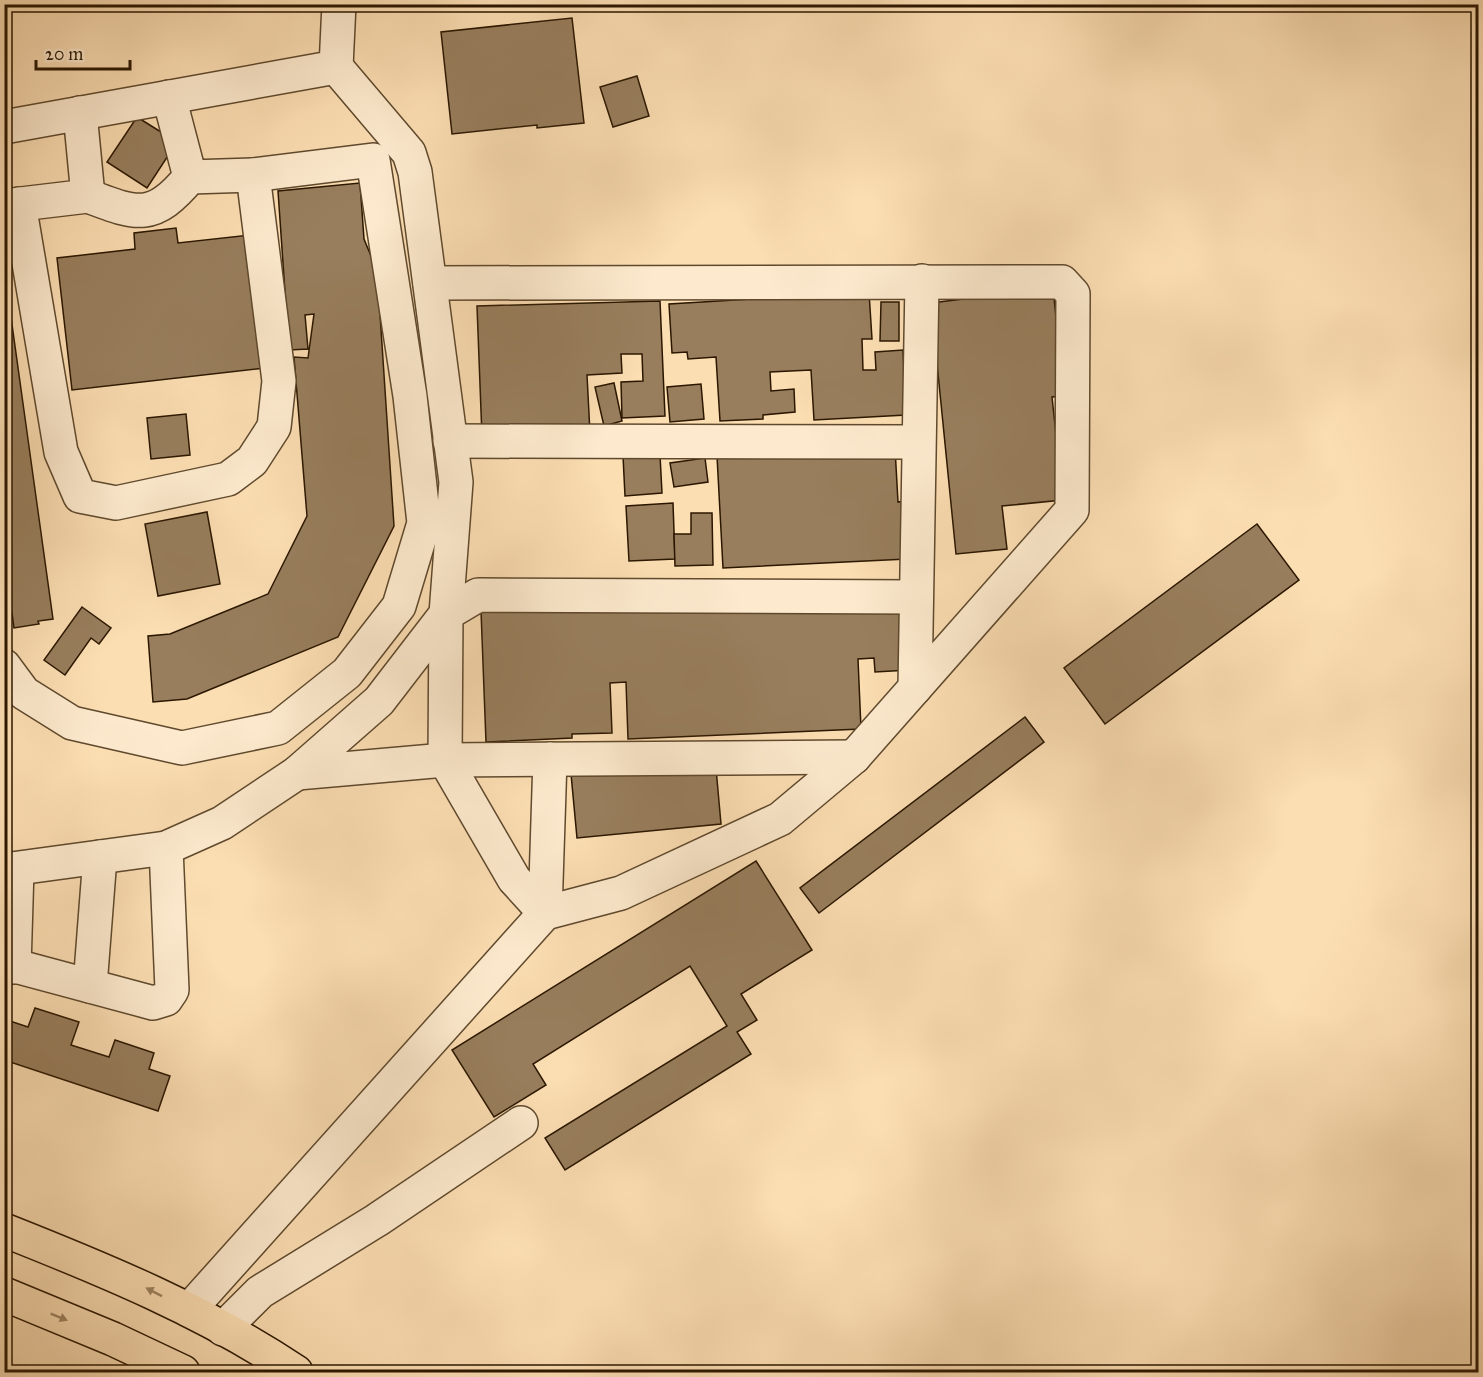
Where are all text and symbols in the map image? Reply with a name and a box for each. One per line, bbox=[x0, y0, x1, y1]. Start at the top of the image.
scale bar bbox=[36, 33, 130, 71]
text: 20 m bbox=[45, 43, 83, 65]
one-way arrow bbox=[145, 1287, 162, 1296]
one-way arrow bbox=[50, 1312, 68, 1322]

